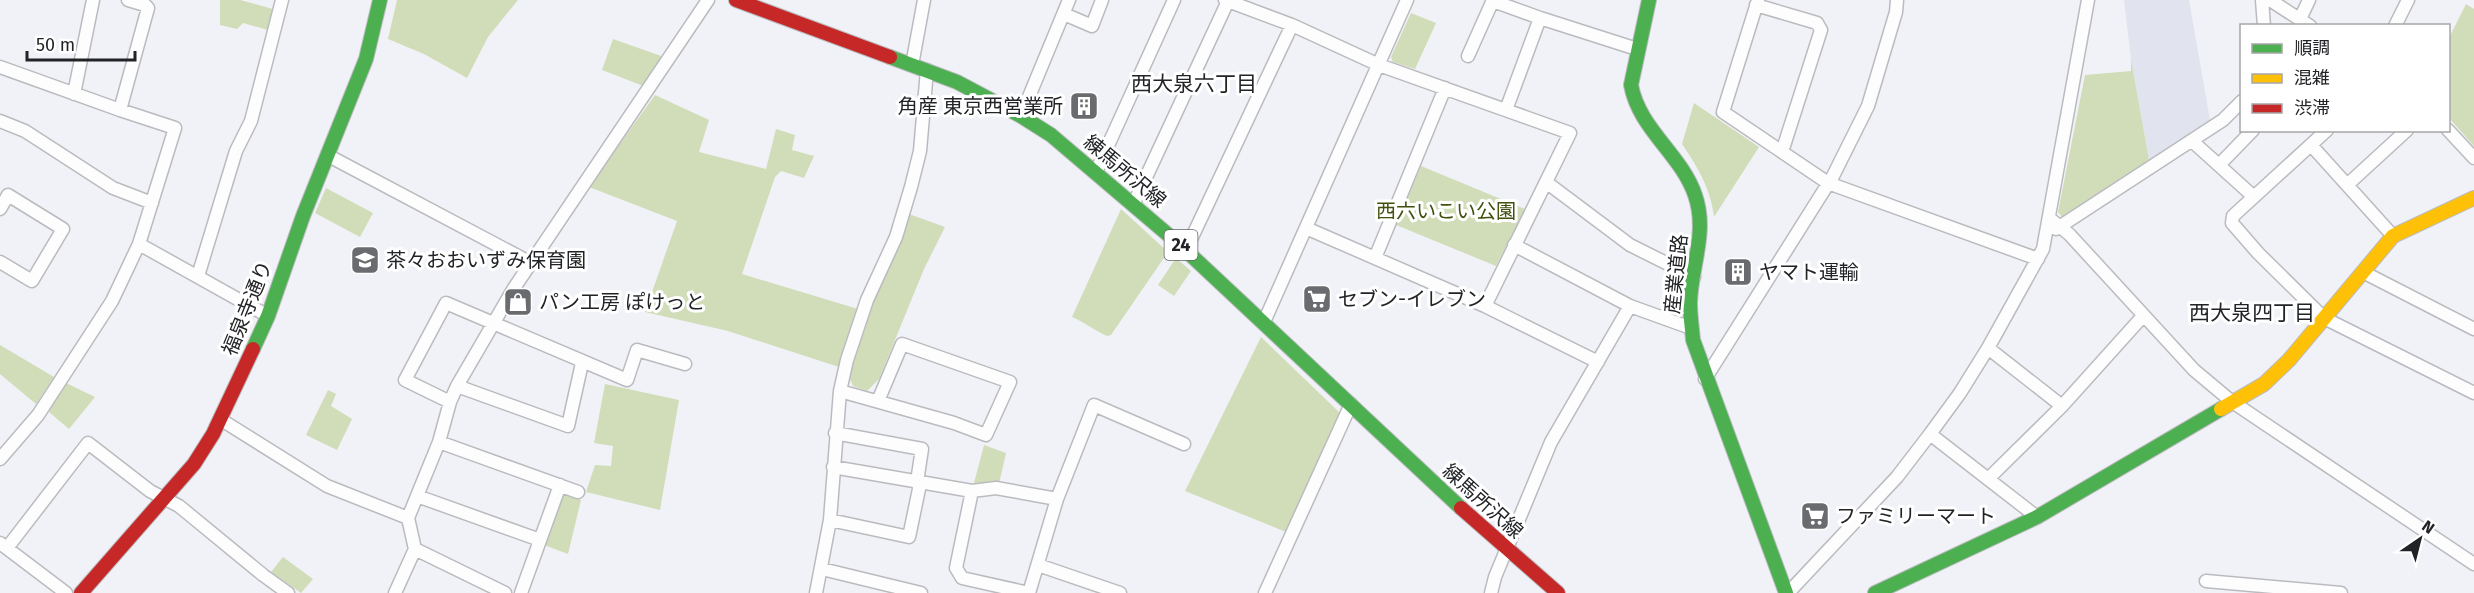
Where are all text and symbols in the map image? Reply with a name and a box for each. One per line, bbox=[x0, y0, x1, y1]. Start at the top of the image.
scale bar bbox=[27, 24, 135, 62]
legend bbox=[2240, 24, 2450, 132]
text: 50 m bbox=[36, 34, 75, 56]
text: 順調 bbox=[2294, 37, 2330, 59]
text: 混雑 bbox=[2294, 67, 2330, 89]
district label: 西大泉六丁目 bbox=[1131, 71, 1257, 97]
building icon: 角産 東京西営業所 bbox=[1068, 90, 1100, 122]
place label: 角産 東京西営業所 bbox=[898, 94, 1063, 118]
text: 渋滞 bbox=[2294, 97, 2330, 119]
street label: 練馬所沢線 bbox=[1079, 130, 1171, 212]
park label: 西六いこい公園 bbox=[1376, 199, 1516, 223]
road number: 24 bbox=[1164, 230, 1198, 260]
street label: 産業道路 bbox=[1660, 233, 1692, 315]
school or university icon: 茶々おおいずみ保育園 bbox=[349, 244, 381, 276]
place label: 茶々おおいずみ保育園 bbox=[386, 248, 586, 272]
building icon: ヤマト運輸 bbox=[1722, 256, 1754, 288]
street label: 福泉寺通り bbox=[217, 257, 277, 359]
place label: ヤマト運輸 bbox=[1759, 260, 1859, 284]
supermarket icon: セブン-イレブン bbox=[1301, 283, 1333, 315]
shop icon: パン工房 ぽけっと bbox=[502, 286, 534, 318]
place label: セブン-イレブン bbox=[1338, 287, 1486, 311]
place label: パン工房 ぽけっと bbox=[539, 290, 705, 314]
district label: 西大泉四丁目 bbox=[2189, 300, 2315, 326]
street label: 練馬所沢線 bbox=[1438, 459, 1528, 543]
supermarket icon: ファミリーマート bbox=[1799, 500, 1831, 532]
place label: ファミリーマート bbox=[1836, 504, 1996, 528]
north arrow bbox=[2390, 509, 2450, 569]
text: N bbox=[2419, 516, 2438, 538]

